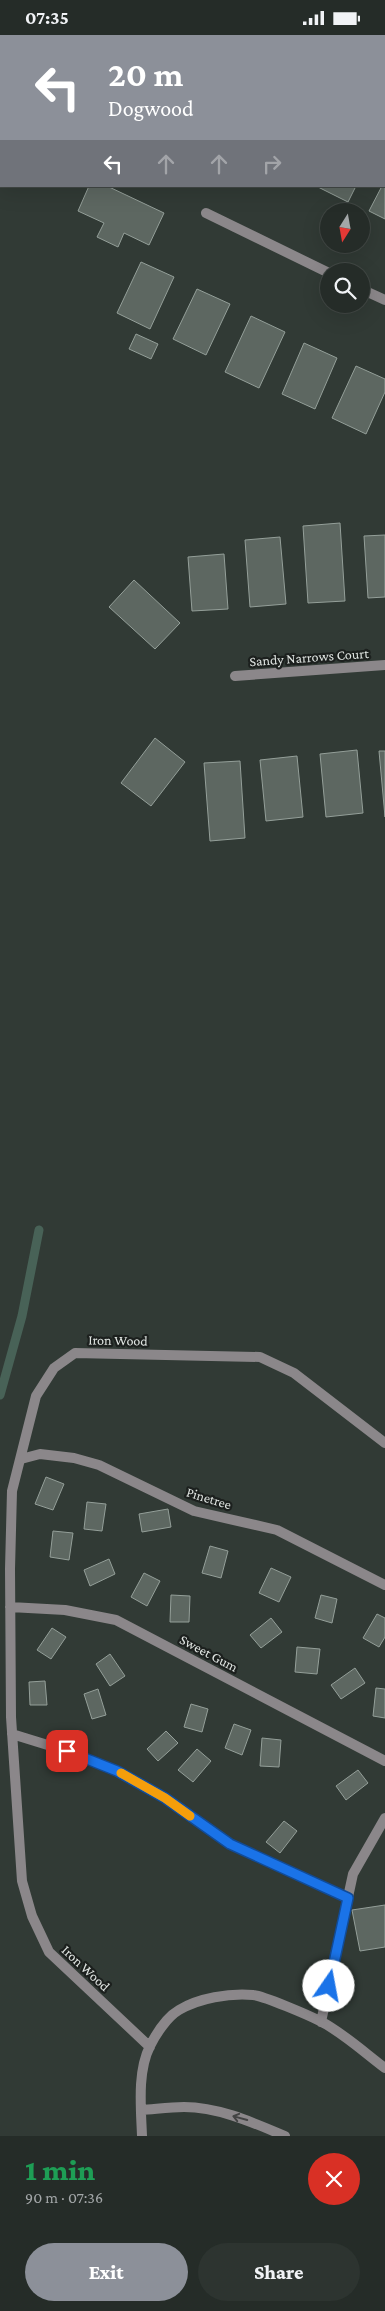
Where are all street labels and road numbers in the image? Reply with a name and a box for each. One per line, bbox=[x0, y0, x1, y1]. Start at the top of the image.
street label: Sandy Narrows Court bbox=[249, 645, 370, 669]
street label: Iron Wood bbox=[88, 1331, 149, 1349]
street label: Pinetree bbox=[185, 1484, 233, 1512]
street label: Sweet Gum bbox=[177, 1631, 241, 1675]
street label: Iron Wood bbox=[59, 1942, 114, 1995]

